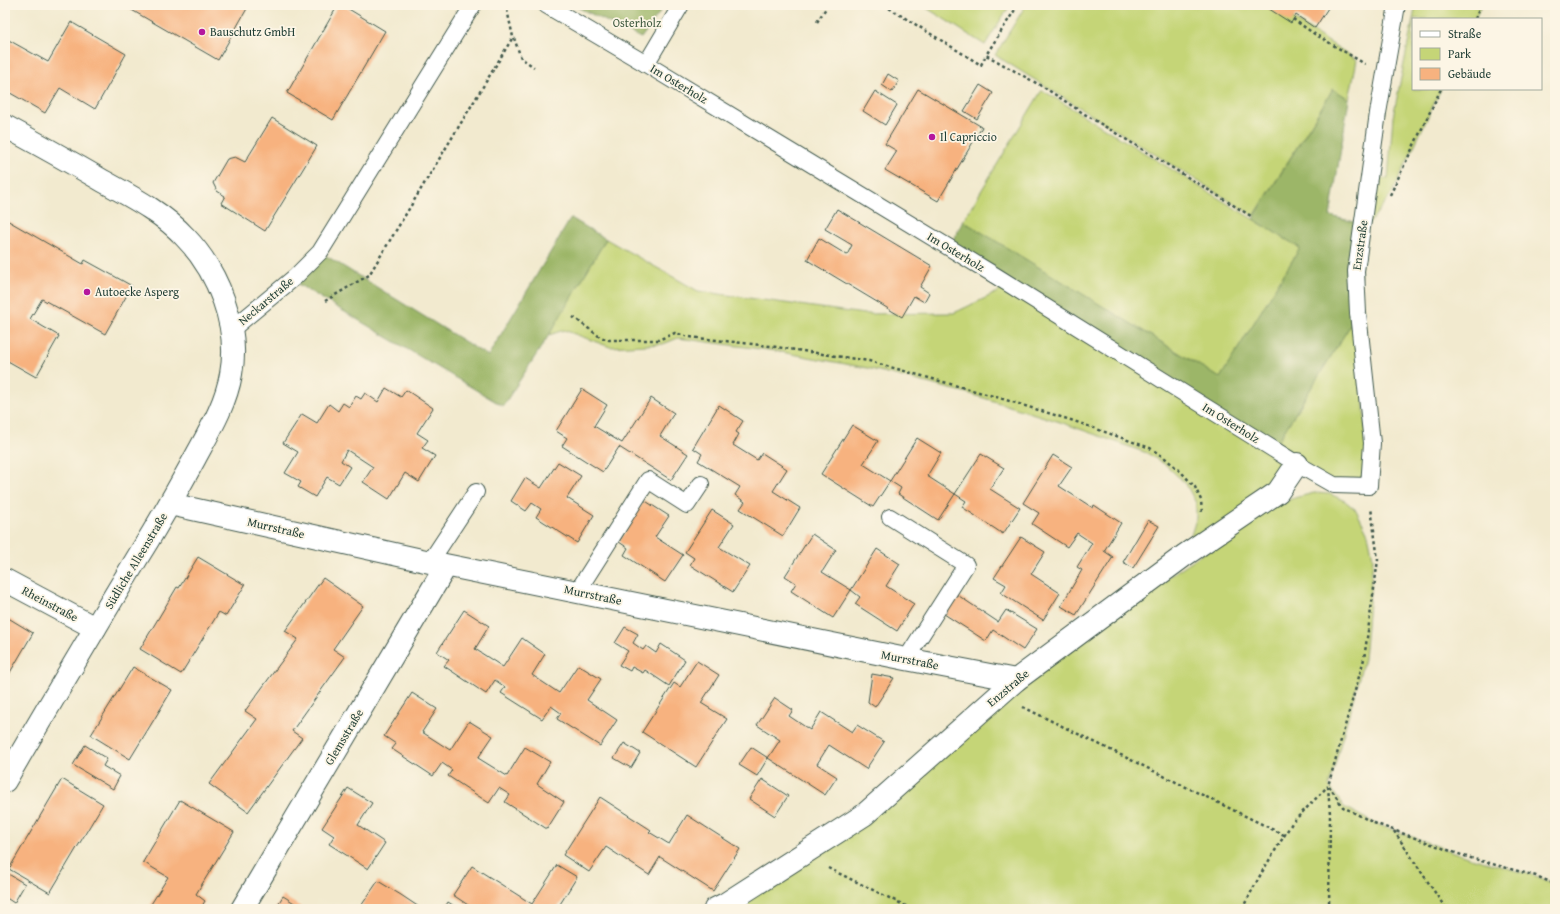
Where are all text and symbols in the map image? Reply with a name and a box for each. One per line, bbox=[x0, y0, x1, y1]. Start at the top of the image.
park label: Osterholz bbox=[613, 14, 661, 31]
legend bbox=[1412, 18, 1542, 90]
place label: Bauschutz GmbH bbox=[210, 23, 295, 40]
text: Straße bbox=[1448, 25, 1482, 42]
marker: Bauschutz GmbH bbox=[197, 27, 207, 37]
text: Park bbox=[1448, 45, 1472, 62]
street label: Im Osterholz bbox=[647, 60, 711, 107]
text: Gebäude bbox=[1448, 65, 1491, 82]
place label: Il Capriccio bbox=[940, 128, 997, 145]
marker: Il Capriccio bbox=[927, 132, 937, 142]
street label: Enzstraße bbox=[1348, 219, 1371, 271]
street label: Im Osterholz bbox=[924, 228, 988, 275]
street label: Neckarstraße bbox=[234, 272, 297, 329]
place label: Autoecke Asperg bbox=[95, 283, 179, 300]
marker: Autoecke Asperg bbox=[82, 287, 92, 297]
street label: Im Osterholz bbox=[1199, 398, 1263, 447]
street label: Südliche Alleenstraße bbox=[100, 509, 171, 612]
street label: Murrstraße bbox=[246, 513, 307, 542]
street label: Murrstraße bbox=[563, 580, 624, 609]
street label: Rheinstraße bbox=[19, 582, 82, 626]
street label: Murrstraße bbox=[880, 646, 941, 673]
street label: Enzstraße bbox=[983, 665, 1033, 710]
street label: Glemsstraße bbox=[320, 705, 367, 768]

